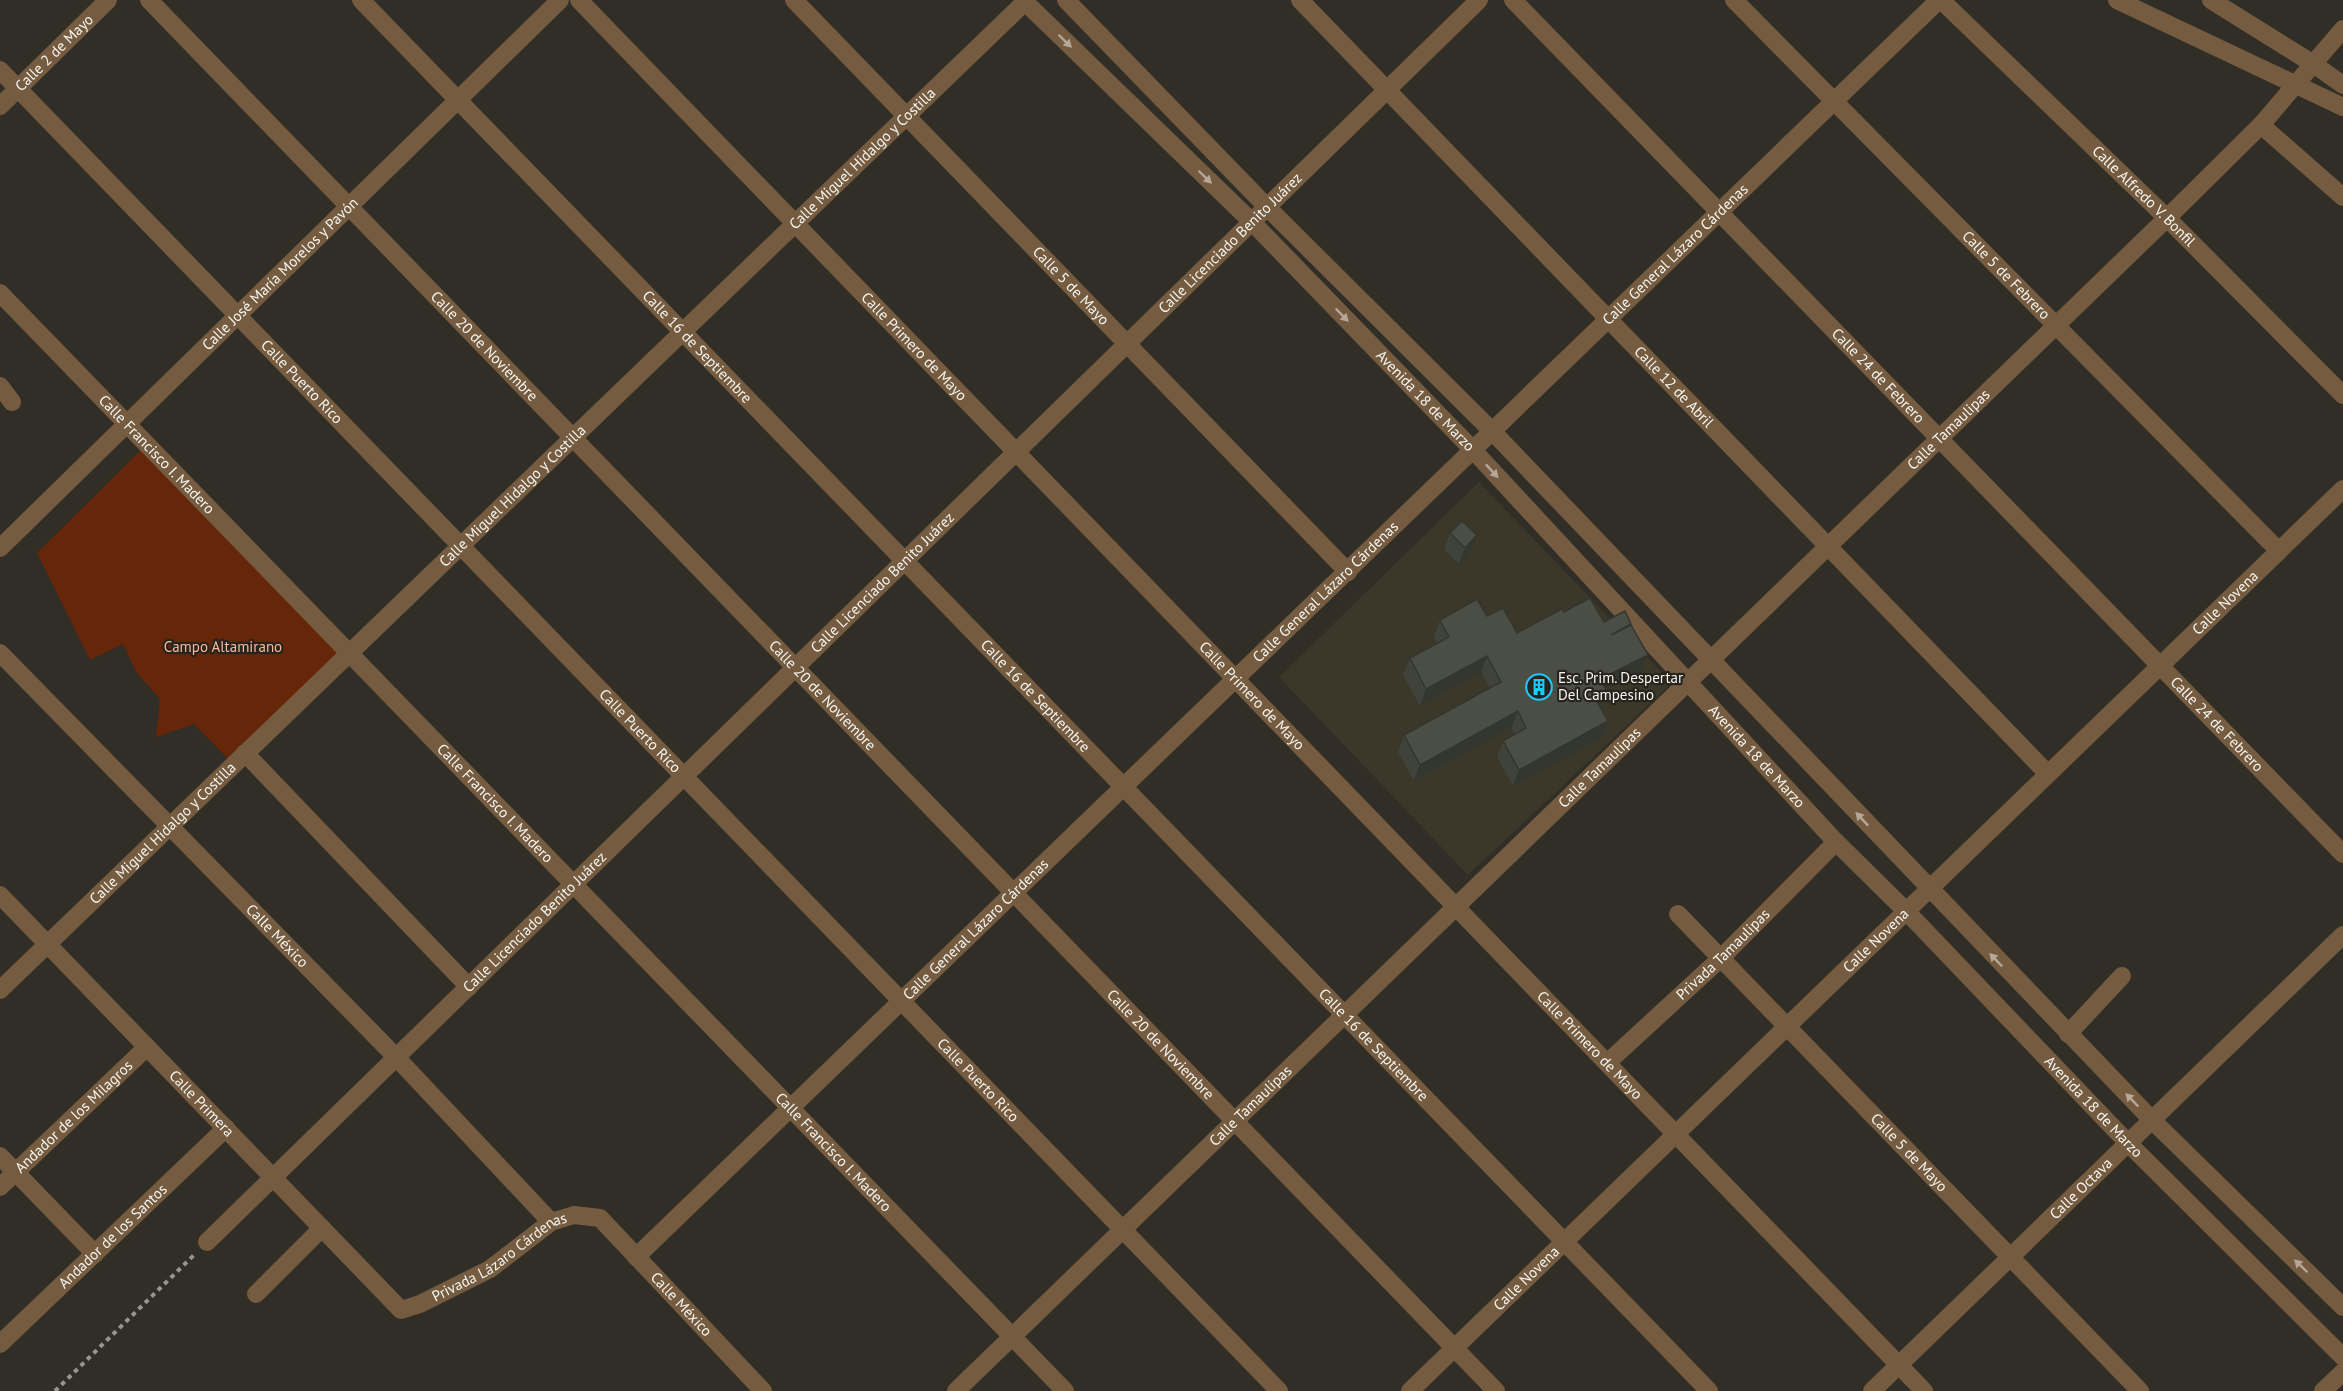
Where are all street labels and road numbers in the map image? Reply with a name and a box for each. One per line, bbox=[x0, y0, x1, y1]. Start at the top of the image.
street label: Calle 2 de Mayo bbox=[11, 10, 97, 95]
street label: Calle Miguel Hidalgo y Costilla bbox=[785, 83, 939, 233]
street label: Calle Alfredo V. Bonfil bbox=[2088, 141, 2200, 251]
street label: Calle Licenciado Benito Juárez bbox=[1154, 168, 1306, 317]
street label: Calle General Lázaro Cárdenas bbox=[1598, 179, 1752, 329]
street label: Calle José María Morelos y Pavón bbox=[198, 193, 362, 354]
street label: Calle 5 de Febrero bbox=[1958, 226, 2055, 323]
street label: Calle 5 de Mayo bbox=[1029, 242, 1114, 329]
street label: Calle 16 de Septiembre bbox=[639, 286, 756, 407]
street label: Calle 20 de Noviembre bbox=[427, 287, 542, 405]
street label: Calle Primero de Mayo bbox=[857, 288, 971, 405]
street label: Calle 24 de Febrero bbox=[1828, 324, 1929, 427]
street label: Calle Puerto Rico bbox=[257, 335, 347, 427]
street label: Calle 12 de Abril bbox=[1630, 342, 1718, 432]
street label: Avenida 18 de Marzo bbox=[1372, 346, 1479, 455]
street label: Calle Tamaulipas bbox=[1903, 385, 1994, 474]
street label: Calle Francisco I. Madero bbox=[95, 390, 219, 518]
street label: Calle Miguel Hidalgo y Costilla bbox=[435, 420, 590, 571]
street label: Calle Licenciado Benito Juárez bbox=[806, 508, 958, 657]
street label: Calle General Lázaro Cárdenas bbox=[1248, 517, 1402, 666]
street label: Calle Novena bbox=[2188, 566, 2262, 639]
street label: Calle 16 de Septiembre bbox=[977, 635, 1095, 756]
street label: Calle 20 de Noviembre bbox=[765, 636, 880, 754]
street label: Calle Primero de Mayo bbox=[1195, 637, 1309, 754]
street label: Calle 24 de Febrero bbox=[2167, 672, 2268, 776]
street label: Calle Puerto Rico bbox=[595, 685, 685, 777]
street label: Avenida 18 de Marzo bbox=[1705, 700, 1809, 812]
street label: Calle Tamaulipas bbox=[1554, 723, 1645, 812]
street label: Calle Francisco I. Madero bbox=[433, 739, 558, 867]
street label: Calle Miguel Hidalgo y Costilla bbox=[85, 758, 240, 908]
street label: Calle Licenciado Benito Juárez bbox=[458, 847, 610, 996]
street label: Calle General Lázaro Cárdenas bbox=[899, 854, 1052, 1004]
street label: Calle México bbox=[242, 900, 313, 971]
street label: Privada Tamaulipas bbox=[1672, 904, 1774, 1004]
street label: Calle Novena bbox=[1839, 904, 1913, 976]
street label: Calle 16 de Septiembre bbox=[1315, 984, 1433, 1105]
street label: Calle 20 de Noviembre bbox=[1103, 985, 1219, 1103]
street label: Calle Primero de Mayo bbox=[1533, 987, 1647, 1103]
street label: Calle Puerto Rico bbox=[933, 1034, 1023, 1126]
street label: Avenida 18 de Marzo bbox=[2041, 1052, 2147, 1161]
street label: Andador de los Milagros bbox=[11, 1056, 136, 1177]
street label: Calle Tamaulipas bbox=[1205, 1061, 1296, 1150]
street label: Calle Primera bbox=[165, 1066, 238, 1141]
street label: Calle Francisco I. Madero bbox=[772, 1088, 896, 1216]
street label: Calle 5 de Mayo bbox=[1867, 1109, 1952, 1195]
street label: Calle Octava bbox=[2045, 1153, 2116, 1223]
street label: Andador de los Santos bbox=[54, 1180, 171, 1292]
street label: Privada Lázaro Cárdenas bbox=[429, 1208, 569, 1305]
street label: Calle Novena bbox=[1489, 1242, 1563, 1314]
street label: Calle México bbox=[647, 1268, 717, 1340]

